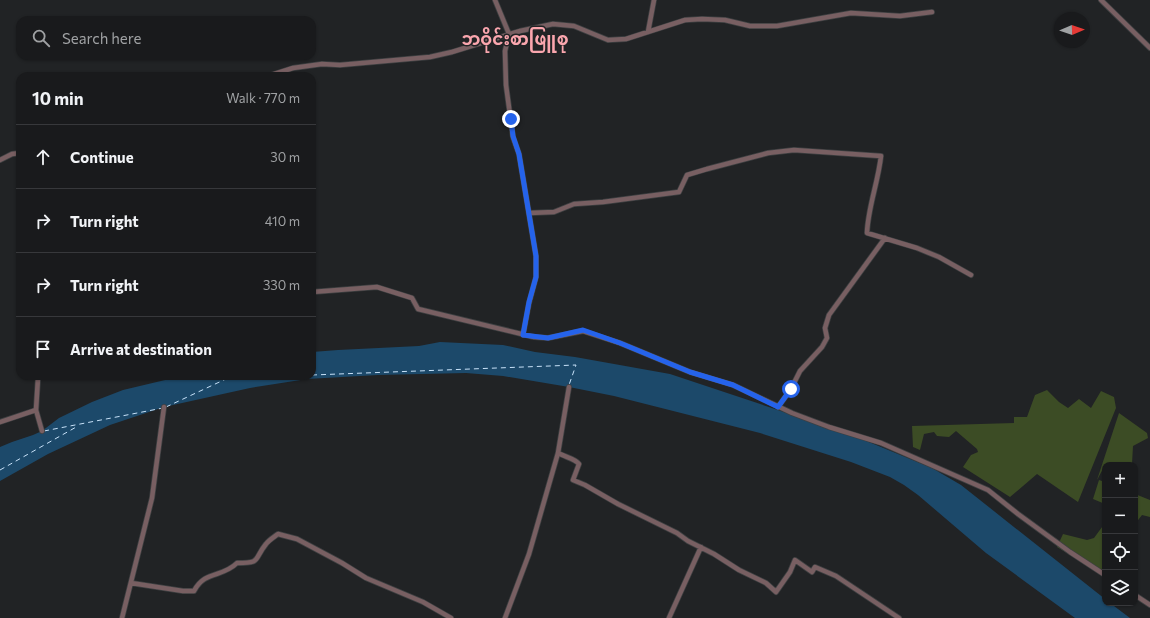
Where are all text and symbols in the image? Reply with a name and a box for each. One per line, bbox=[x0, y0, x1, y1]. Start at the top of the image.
north arrow bbox=[1054, 12, 1090, 48]
search box bbox=[16, 16, 316, 60]
icon: search bbox=[30, 27, 52, 49]
district label: ဘဝိုင်းစာဖြူစု bbox=[461, 27, 569, 53]
text: Search here bbox=[62, 29, 141, 47]
text: 10 min bbox=[32, 88, 84, 109]
text: Walk · 770 m bbox=[226, 90, 300, 106]
route end bbox=[502, 110, 520, 128]
icon: ahead bbox=[32, 146, 54, 168]
text: Continue bbox=[70, 148, 134, 166]
text: 30 m bbox=[270, 149, 300, 165]
icon: right bbox=[32, 210, 54, 232]
text: Turn right bbox=[70, 212, 139, 230]
text: 410 m bbox=[265, 213, 300, 229]
icon: right bbox=[32, 274, 54, 296]
text: Turn right bbox=[70, 276, 139, 294]
text: 330 m bbox=[263, 277, 300, 293]
icon: arrive bbox=[32, 338, 54, 360]
text: Arrive at destination bbox=[70, 340, 212, 358]
route start bbox=[782, 380, 800, 398]
map controls bbox=[1102, 462, 1138, 606]
button: + bbox=[1102, 462, 1138, 498]
button: − bbox=[1102, 498, 1138, 534]
button: locate bbox=[1102, 534, 1138, 570]
button: layers bbox=[1102, 570, 1138, 606]

